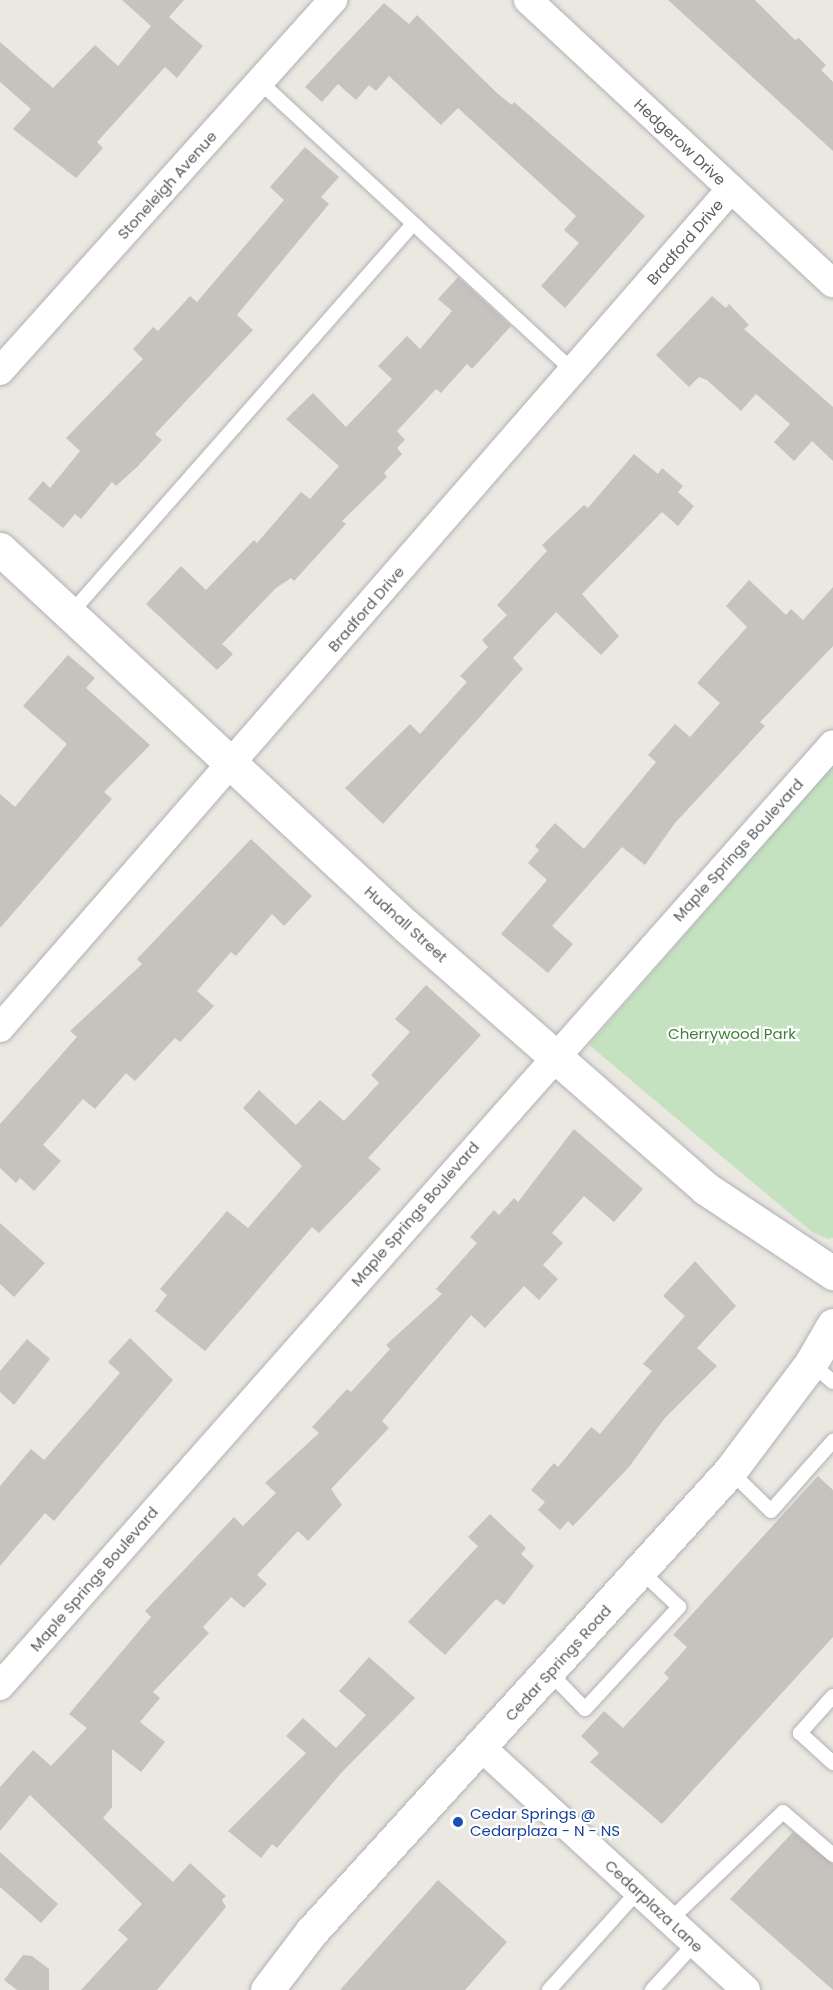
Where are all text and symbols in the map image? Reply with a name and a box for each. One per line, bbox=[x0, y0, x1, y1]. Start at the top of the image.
street label: Hedgerow Drive bbox=[631, 95, 729, 189]
street label: Stoneleigh Avenue bbox=[114, 127, 220, 243]
street label: Bradford Drive bbox=[643, 196, 727, 288]
street label: Bradford Drive bbox=[324, 563, 408, 655]
street label: Maple Springs Boulevard bbox=[669, 775, 807, 925]
street label: Hudnall Street bbox=[361, 882, 451, 966]
park label: Cherrywood Park bbox=[668, 1025, 796, 1043]
street label: Maple Springs Boulevard bbox=[347, 1138, 483, 1290]
street label: Maple Springs Boulevard bbox=[26, 1503, 162, 1655]
street label: Cedar Springs Road bbox=[501, 1601, 615, 1725]
place label: Cedar Springs @ Cedarplaza - N - NS bbox=[470, 1804, 620, 1839]
marker: Cedar Springs @ Cedarplaza - N - NS bbox=[451, 1815, 465, 1829]
street label: Cedarplaza Lane bbox=[601, 1856, 707, 1956]

